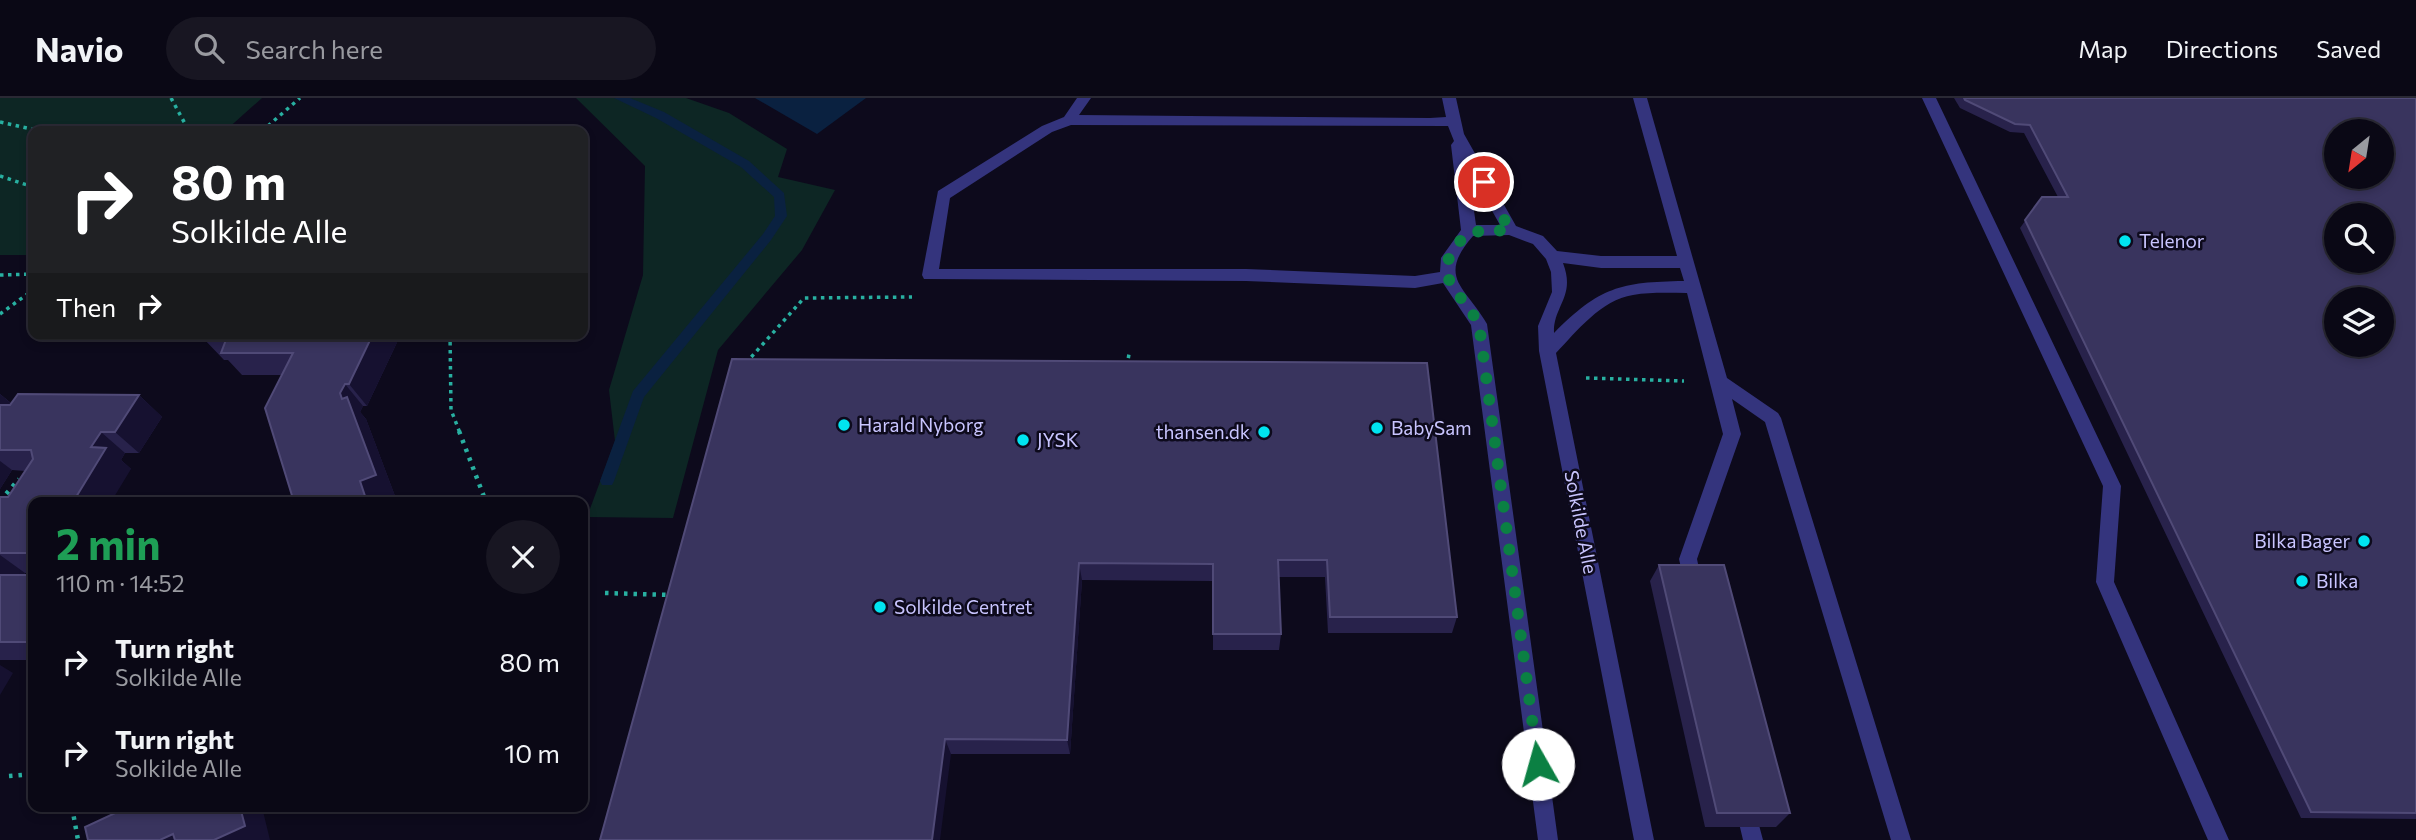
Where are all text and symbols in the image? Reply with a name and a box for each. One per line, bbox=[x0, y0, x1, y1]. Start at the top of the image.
search box bbox=[166, 17, 656, 80]
text: Navio bbox=[35, 28, 124, 69]
icon: search bbox=[190, 29, 228, 67]
text: Search here bbox=[246, 33, 383, 64]
text: Map bbox=[2078, 34, 2128, 63]
text: Directions bbox=[2166, 34, 2278, 63]
text: Saved bbox=[2316, 34, 2381, 63]
north arrow bbox=[2324, 119, 2394, 189]
map controls bbox=[2324, 119, 2394, 357]
text: 80 m bbox=[171, 150, 286, 210]
pin bbox=[1454, 152, 1514, 212]
icon: right bbox=[56, 154, 147, 245]
icon: arrive bbox=[1465, 163, 1503, 201]
button: search bbox=[2324, 203, 2394, 273]
text: Solkilde Alle bbox=[171, 210, 347, 250]
place label: Telenor bbox=[2139, 229, 2205, 252]
marker: Telenor bbox=[2117, 233, 2133, 249]
icon: right bbox=[130, 287, 168, 325]
button: layers bbox=[2324, 287, 2394, 357]
text: Then bbox=[56, 291, 116, 322]
place label: Harald Nyborg bbox=[858, 413, 984, 436]
place label: BabySam bbox=[1391, 416, 1472, 439]
marker: Harald Nyborg bbox=[836, 417, 852, 433]
place label: thansen.dk bbox=[1156, 420, 1250, 443]
marker: BabySam bbox=[1369, 420, 1385, 436]
marker: thansen.dk bbox=[1256, 424, 1272, 440]
place label: JYSK bbox=[1037, 428, 1079, 451]
marker: JYSK bbox=[1015, 432, 1031, 448]
street label: Solkilde Alle bbox=[1560, 468, 1603, 576]
text: 2 min bbox=[56, 517, 161, 569]
button: close bbox=[486, 520, 560, 594]
place label: Bilka Bager bbox=[2254, 529, 2350, 552]
marker: Bilka Bager bbox=[2356, 533, 2372, 549]
text: 110 m · 14:52 bbox=[56, 569, 184, 597]
place label: Bilka bbox=[2316, 569, 2358, 592]
marker: Bilka bbox=[2294, 573, 2310, 589]
place label: Solkilde Centret bbox=[894, 595, 1033, 618]
marker: Solkilde Centret bbox=[872, 599, 888, 615]
text: Turn right bbox=[115, 632, 234, 663]
icon: right bbox=[56, 643, 94, 681]
text: 80 m bbox=[500, 646, 560, 677]
text: Solkilde Alle bbox=[115, 663, 242, 691]
text: Turn right bbox=[115, 723, 234, 754]
position arrow bbox=[1501, 727, 1575, 801]
icon: right bbox=[56, 734, 94, 772]
text: 10 m bbox=[504, 737, 560, 768]
text: Solkilde Alle bbox=[115, 754, 242, 782]

